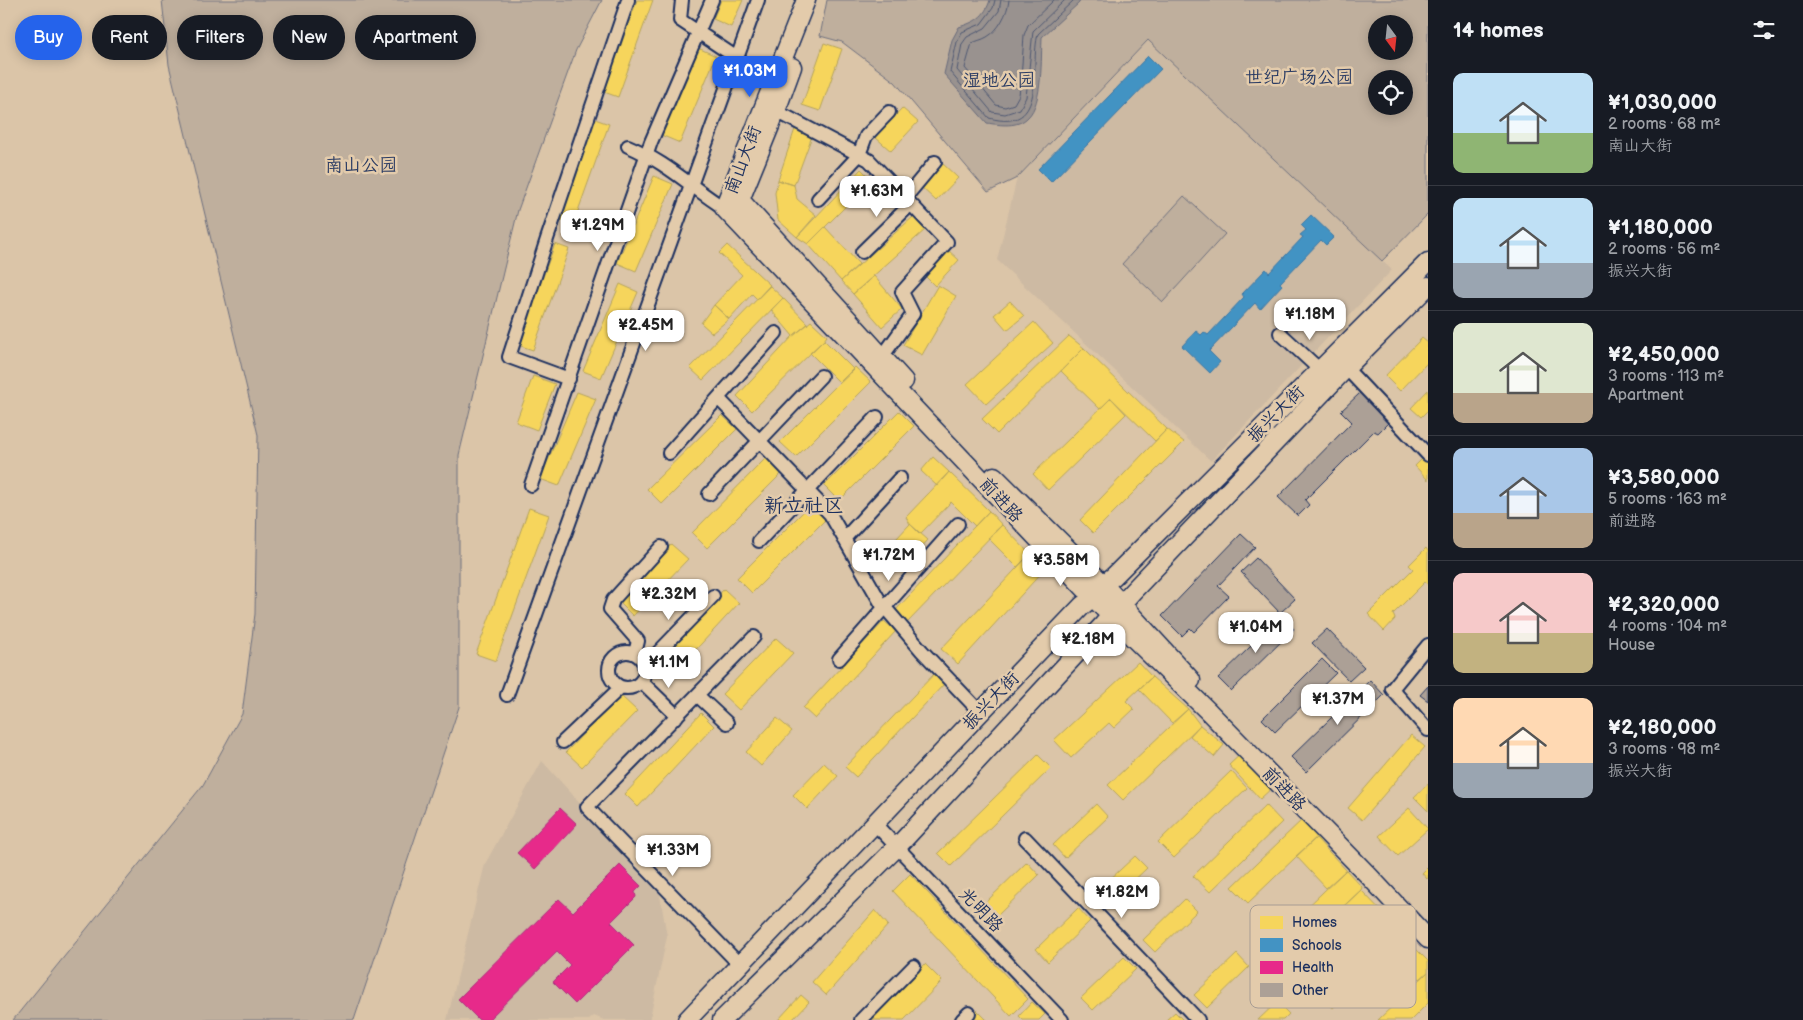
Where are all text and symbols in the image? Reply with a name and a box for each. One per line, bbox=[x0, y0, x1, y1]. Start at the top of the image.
chip: Buy bbox=[15, 15, 82, 60]
chip: Rent bbox=[92, 15, 167, 60]
chip: Filters bbox=[177, 15, 263, 60]
chip: New bbox=[273, 15, 345, 60]
chip: Apartment bbox=[355, 15, 476, 60]
north arrow bbox=[1368, 15, 1412, 60]
map controls bbox=[1368, 15, 1413, 115]
icon: filters bbox=[1750, 16, 1778, 44]
text: 14 homes bbox=[1453, 18, 1544, 43]
pin: ¥1.03M bbox=[709, 56, 791, 98]
text: ¥1.03M bbox=[723, 62, 777, 81]
park label: 世纪广场公园 bbox=[1245, 67, 1353, 88]
park label: 湿地公园 bbox=[963, 70, 1035, 91]
button: locate bbox=[1368, 70, 1413, 115]
text: ¥1,030,000 bbox=[1608, 90, 1717, 115]
icon: home bbox=[1493, 93, 1553, 153]
text: 2 rooms · 68 m² bbox=[1608, 115, 1721, 134]
street label: 南山大街 bbox=[720, 123, 766, 197]
text: 南山大街 bbox=[1608, 137, 1672, 156]
park label: 南山公园 bbox=[325, 155, 397, 176]
pin: ¥1.63M bbox=[836, 176, 918, 218]
text: ¥1.63M bbox=[851, 182, 903, 201]
pin: ¥1.29M bbox=[557, 210, 639, 252]
text: ¥1,180,000 bbox=[1608, 215, 1713, 240]
text: ¥1.29M bbox=[572, 216, 624, 235]
icon: home bbox=[1493, 218, 1553, 278]
text: 2 rooms · 56 m² bbox=[1608, 240, 1720, 259]
text: 振兴大街 bbox=[1608, 262, 1672, 281]
pin: ¥1.18M bbox=[1269, 298, 1351, 341]
text: ¥1.18M bbox=[1285, 305, 1335, 324]
pin: ¥2.45M bbox=[605, 310, 687, 352]
text: ¥2.45M bbox=[618, 316, 674, 335]
text: ¥2,450,000 bbox=[1608, 342, 1720, 367]
icon: home bbox=[1493, 343, 1553, 403]
text: 3 rooms · 113 m² bbox=[1608, 367, 1724, 386]
street label: 振兴大街 bbox=[1243, 381, 1309, 447]
text: Apartment bbox=[1608, 386, 1684, 405]
text: ¥3,580,000 bbox=[1608, 465, 1720, 490]
icon: home bbox=[1493, 468, 1553, 528]
street label: 前进路 bbox=[975, 473, 1027, 527]
text: 5 rooms · 163 m² bbox=[1608, 490, 1727, 509]
district label: 新立社区 bbox=[764, 494, 844, 518]
text: 前进路 bbox=[1608, 512, 1656, 531]
pin: ¥1.72M bbox=[848, 540, 930, 582]
pin: ¥3.58M bbox=[1020, 544, 1102, 587]
text: ¥1.72M bbox=[863, 546, 915, 565]
text: ¥3.58M bbox=[1033, 551, 1089, 570]
pin: ¥2.32M bbox=[628, 578, 710, 621]
text: ¥2.32M bbox=[641, 585, 697, 604]
text: ¥2,320,000 bbox=[1608, 592, 1720, 617]
icon: home bbox=[1493, 593, 1553, 653]
pin: ¥1.04M bbox=[1215, 612, 1297, 654]
text: 4 rooms · 104 m² bbox=[1608, 617, 1727, 636]
text: ¥1.04M bbox=[1229, 618, 1283, 637]
pin: ¥2.18M bbox=[1047, 624, 1129, 666]
text: ¥2.18M bbox=[1061, 630, 1115, 649]
text: House bbox=[1608, 636, 1655, 655]
pin: ¥1.1M bbox=[634, 646, 704, 689]
text: ¥1.1M bbox=[649, 653, 689, 672]
street label: 振兴大街 bbox=[958, 668, 1024, 734]
pin: ¥1.37M bbox=[1297, 684, 1379, 726]
text: ¥1.37M bbox=[1312, 690, 1364, 709]
text: ¥2,180,000 bbox=[1608, 715, 1717, 740]
icon: home bbox=[1493, 718, 1553, 778]
text: 3 rooms · 98 m² bbox=[1608, 740, 1720, 759]
street label: 前进路 bbox=[1258, 762, 1310, 816]
text: 振兴大街 bbox=[1608, 762, 1672, 781]
pin: ¥1.33M bbox=[632, 834, 714, 877]
text: ¥1.33M bbox=[647, 841, 699, 860]
pin: ¥1.82M bbox=[1081, 876, 1163, 919]
street label: 光明路 bbox=[955, 883, 1007, 937]
text: ¥1.82M bbox=[1095, 883, 1149, 902]
legend bbox=[1250, 905, 1416, 1008]
text: Homes bbox=[1292, 914, 1337, 931]
text: Schools bbox=[1292, 937, 1342, 954]
text: Health bbox=[1292, 959, 1334, 976]
text: Other bbox=[1292, 982, 1329, 999]

